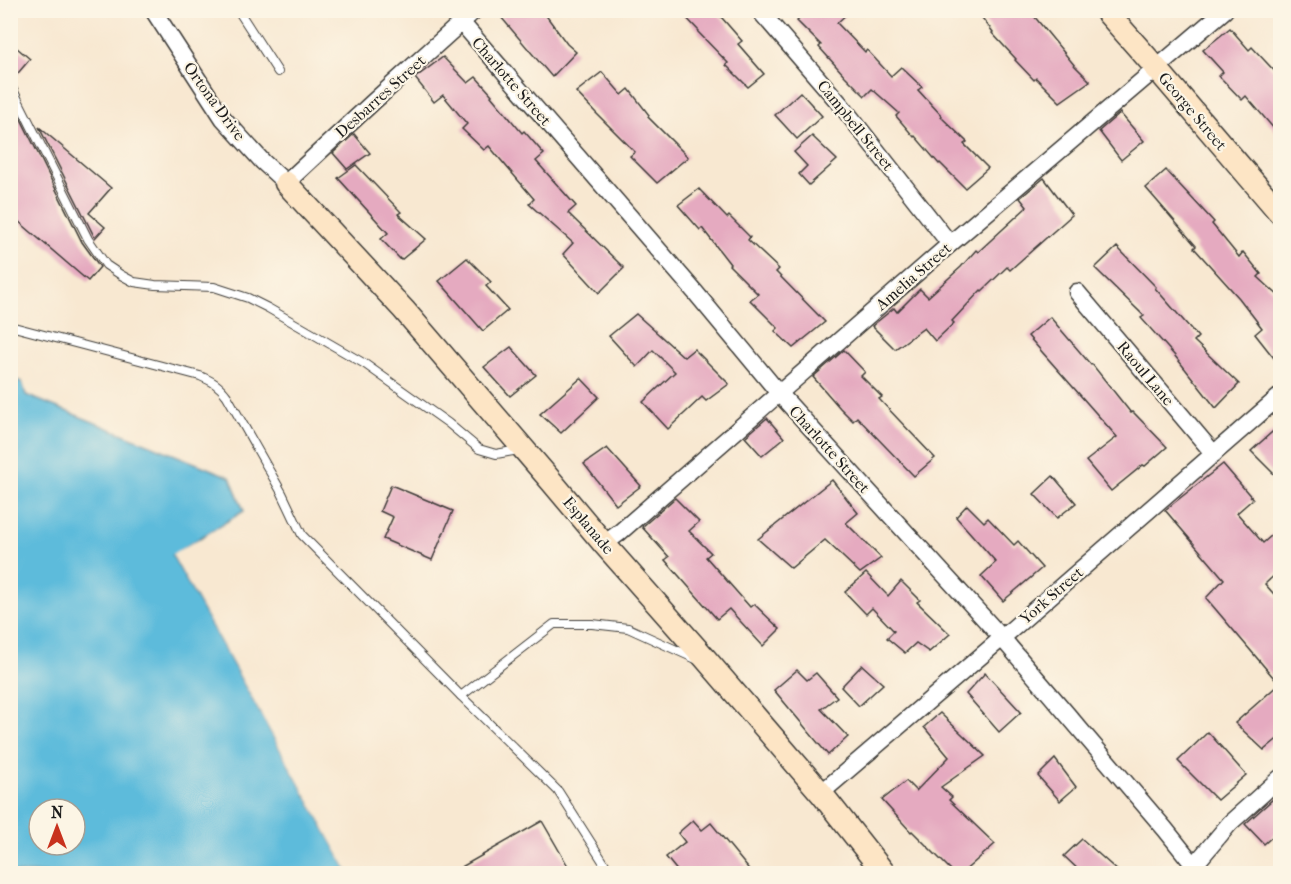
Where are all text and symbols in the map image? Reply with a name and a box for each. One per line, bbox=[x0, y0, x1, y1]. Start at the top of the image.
street label: Charlotte Street bbox=[468, 33, 555, 130]
street label: Desbarres Street bbox=[331, 51, 430, 142]
street label: Ortona Drive bbox=[180, 58, 250, 144]
street label: George Street bbox=[1154, 68, 1231, 154]
street label: Campbell Street bbox=[813, 76, 898, 175]
street label: Amelia Street bbox=[871, 238, 955, 315]
street label: Raoul Lane bbox=[1113, 337, 1178, 410]
street label: Charlotte Street bbox=[785, 402, 874, 497]
street label: Esplanade bbox=[559, 493, 618, 558]
street label: York Street bbox=[1015, 562, 1087, 629]
north arrow bbox=[27, 797, 87, 857]
text: N bbox=[51, 803, 64, 822]

